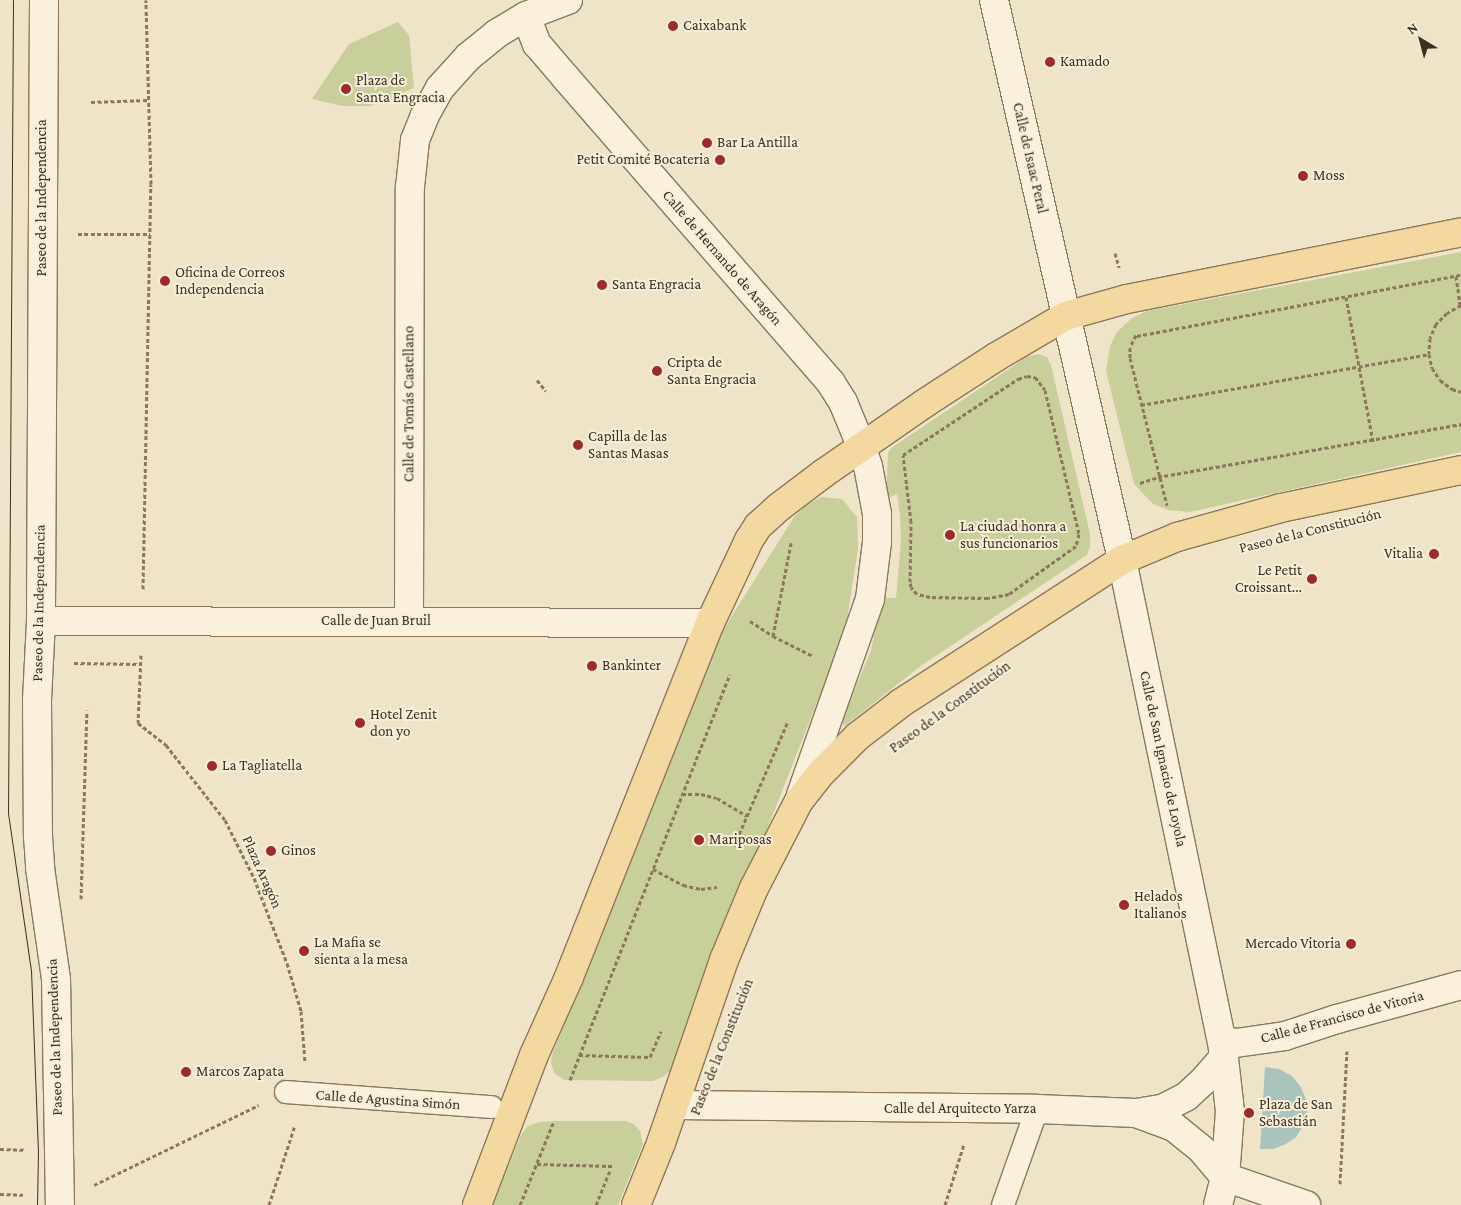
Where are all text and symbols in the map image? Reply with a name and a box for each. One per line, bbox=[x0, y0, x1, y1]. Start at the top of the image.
north arrow bbox=[1396, 15, 1446, 65]
place label: Caixabank bbox=[683, 17, 746, 35]
text: N bbox=[1403, 19, 1421, 37]
marker: Caixabank bbox=[667, 20, 679, 32]
place label: Kamado bbox=[1060, 53, 1110, 71]
marker: Kamado bbox=[1044, 56, 1056, 68]
place label: Plaza de Santa Engracia bbox=[356, 71, 445, 106]
marker: Plaza de Santa Engracia bbox=[340, 83, 352, 95]
street label: Calle de Isaac Peral bbox=[1008, 101, 1052, 215]
street label: Paseo de la Independencia bbox=[33, 119, 51, 277]
place label: Bar La Antilla bbox=[717, 134, 798, 152]
marker: Bar La Antilla bbox=[701, 137, 713, 149]
place label: Petit Comité Bocateria bbox=[577, 151, 710, 169]
marker: Petit Comité Bocateria bbox=[714, 154, 726, 166]
place label: Moss bbox=[1313, 167, 1345, 185]
marker: Moss bbox=[1297, 170, 1309, 182]
street label: Calle de Hernando de Aragón bbox=[658, 187, 786, 329]
place label: Oficina de Correos Independencia bbox=[175, 263, 285, 298]
marker: Oficina de Correos Independencia bbox=[159, 275, 171, 287]
place label: Santa Engracia bbox=[612, 276, 701, 294]
marker: Santa Engracia bbox=[596, 279, 608, 291]
street label: Calle de Tomás Castellano bbox=[400, 326, 418, 482]
place label: Cripta de Santa Engracia bbox=[667, 353, 756, 388]
marker: Cripta de Santa Engracia bbox=[651, 365, 663, 377]
place label: Capilla de las Santas Masas bbox=[588, 427, 669, 462]
marker: Capilla de las Santas Masas bbox=[572, 439, 584, 451]
street label: Paseo de la Constitución bbox=[1237, 505, 1383, 557]
place label: La ciudad honra a sus funcionarios bbox=[960, 517, 1066, 552]
street label: Paseo de la Independencia bbox=[29, 524, 49, 682]
marker: La ciudad honra a sus funcionarios bbox=[944, 529, 956, 541]
place label: Vitalia bbox=[1384, 545, 1423, 563]
marker: Vitalia bbox=[1427, 547, 1441, 561]
place label: Le Petit Croissant... bbox=[1235, 561, 1302, 596]
marker: Le Petit Croissant... bbox=[1306, 573, 1318, 585]
street label: Calle de Juan Bruil bbox=[321, 612, 431, 630]
place label: Bankinter bbox=[602, 657, 661, 675]
street label: Paseo de la Constitución bbox=[886, 657, 1014, 757]
marker: Bankinter bbox=[586, 660, 598, 672]
street label: Calle de San Ignacio de Loyola bbox=[1136, 669, 1190, 849]
place label: Hotel Zenit don yo bbox=[370, 705, 437, 740]
marker: Hotel Zenit don yo bbox=[354, 717, 366, 729]
place label: La Tagliatella bbox=[222, 757, 302, 775]
marker: La Tagliatella bbox=[206, 760, 218, 772]
place label: Mariposas bbox=[709, 831, 772, 849]
street label: Plaza Aragón bbox=[238, 833, 286, 911]
marker: Mariposas bbox=[693, 834, 705, 846]
place label: Ginos bbox=[281, 842, 316, 860]
marker: Ginos bbox=[265, 845, 277, 857]
place label: Helados Italianos bbox=[1134, 887, 1187, 922]
marker: Helados Italianos bbox=[1118, 899, 1130, 911]
place label: La Mafia se sienta a la mesa bbox=[314, 933, 408, 968]
place label: Mercado Vitoria bbox=[1245, 935, 1341, 953]
marker: Mercado Vitoria bbox=[1345, 938, 1357, 950]
marker: La Mafia se sienta a la mesa bbox=[298, 945, 310, 957]
street label: Paseo de la Independencia bbox=[43, 958, 67, 1116]
street label: Paseo de la Constitución bbox=[686, 976, 758, 1118]
street label: Calle de Francisco de Vitoria bbox=[1258, 987, 1426, 1047]
place label: Marcos Zapata bbox=[196, 1063, 284, 1081]
marker: Marcos Zapata bbox=[180, 1066, 192, 1078]
street label: Calle de Agustina Simón bbox=[315, 1086, 461, 1114]
place label: Plaza de San Sebastián bbox=[1259, 1095, 1333, 1130]
street label: Calle del Arquitecto Yarza bbox=[884, 1100, 1036, 1118]
marker: Plaza de San Sebastián bbox=[1243, 1107, 1255, 1119]

